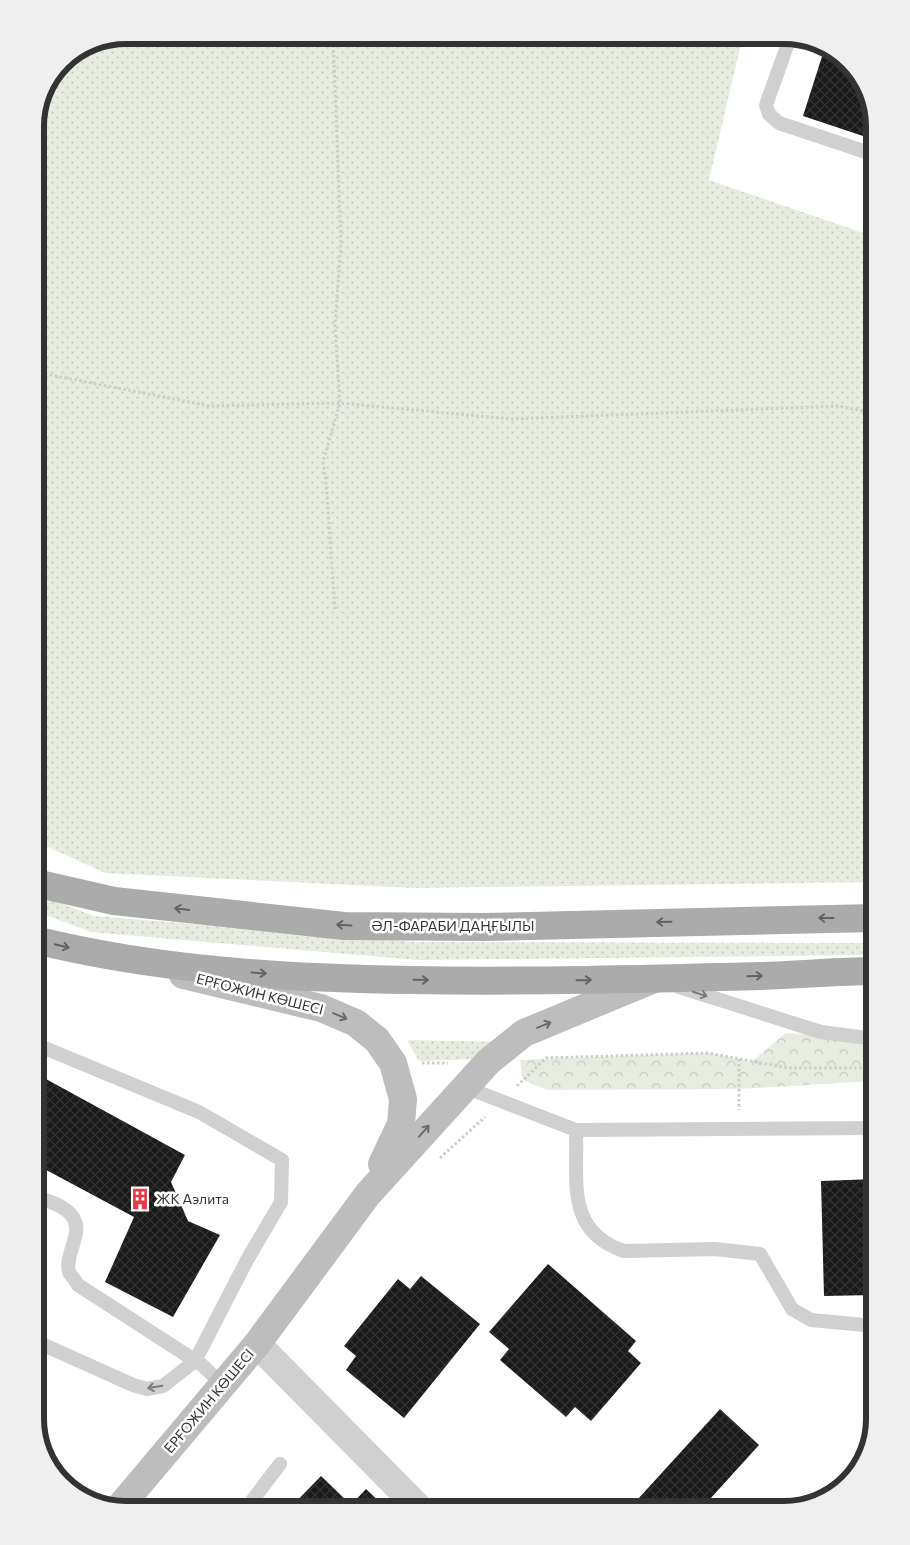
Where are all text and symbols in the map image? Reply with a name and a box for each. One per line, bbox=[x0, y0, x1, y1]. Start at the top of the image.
one-way arrow bbox=[175, 904, 191, 914]
one-way arrow bbox=[818, 913, 834, 923]
street label: ӘЛ-ФАРАБИ ДАҢҒЫЛЫ bbox=[371, 917, 535, 934]
one-way arrow bbox=[656, 918, 672, 927]
one-way arrow bbox=[336, 921, 352, 930]
one-way arrow bbox=[54, 942, 70, 952]
one-way arrow bbox=[251, 968, 267, 978]
street label: ЕРҒОЖИН КӨШЕСІ bbox=[195, 969, 326, 1018]
one-way arrow bbox=[747, 972, 763, 981]
one-way arrow bbox=[413, 975, 429, 985]
one-way arrow bbox=[576, 975, 592, 985]
one-way arrow bbox=[692, 989, 708, 999]
one-way arrow bbox=[332, 1012, 347, 1021]
one-way arrow bbox=[536, 1019, 551, 1029]
one-way arrow bbox=[418, 1125, 429, 1138]
building icon: ЖК Аэлита bbox=[127, 1186, 153, 1212]
place label: ЖК Аэлита bbox=[156, 1190, 229, 1207]
street label: ЕРҒОЖИН КӨШЕСІ bbox=[160, 1345, 257, 1456]
one-way arrow bbox=[147, 1383, 163, 1393]

